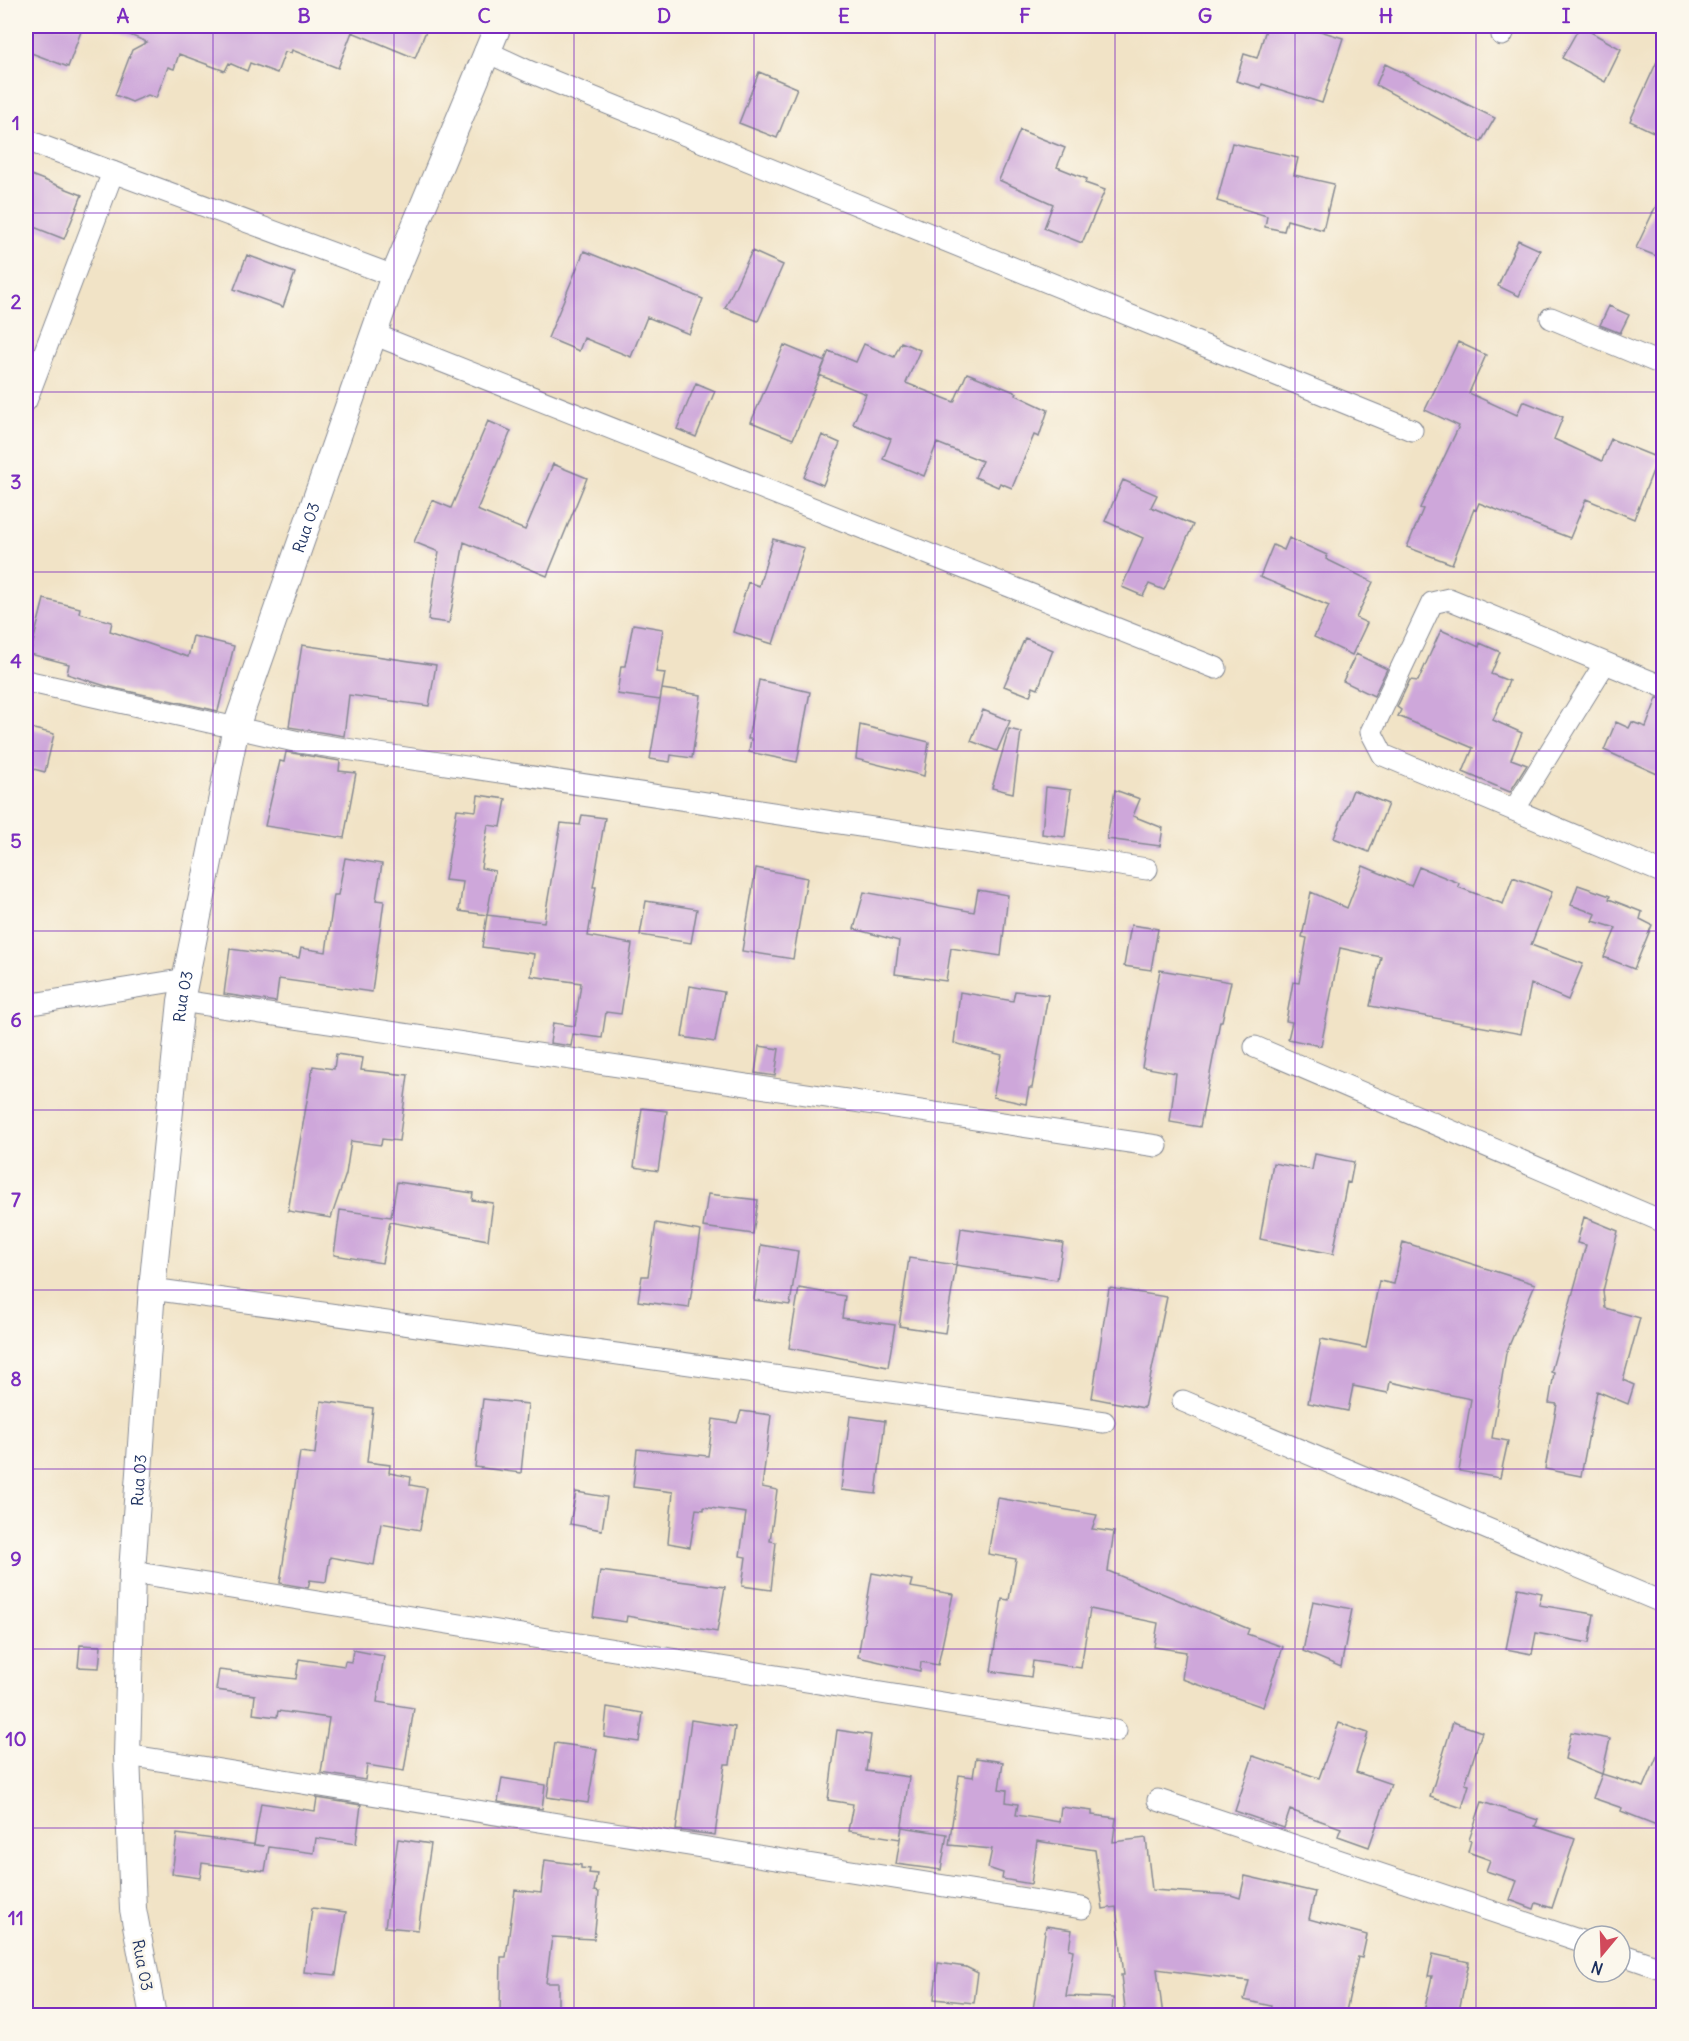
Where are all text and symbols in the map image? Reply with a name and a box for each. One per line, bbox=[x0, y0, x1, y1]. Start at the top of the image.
text: A bbox=[117, 3, 130, 28]
text: B bbox=[297, 3, 311, 28]
text: C bbox=[477, 3, 491, 28]
text: D bbox=[657, 3, 671, 28]
text: E bbox=[838, 3, 850, 28]
text: F bbox=[1019, 3, 1031, 28]
text: G bbox=[1198, 3, 1212, 28]
text: H bbox=[1379, 3, 1393, 28]
text: I bbox=[1562, 3, 1571, 28]
text: 1 bbox=[12, 110, 20, 135]
text: 2 bbox=[11, 289, 22, 314]
text: 3 bbox=[10, 469, 22, 494]
street label: Rua 03 bbox=[288, 500, 324, 555]
text: 4 bbox=[10, 648, 22, 673]
text: 5 bbox=[10, 828, 22, 853]
street label: Rua 03 bbox=[169, 969, 197, 1023]
text: 6 bbox=[10, 1007, 22, 1032]
text: 7 bbox=[11, 1187, 21, 1212]
text: 8 bbox=[10, 1366, 22, 1391]
street label: Rua 03 bbox=[127, 1454, 150, 1507]
text: 9 bbox=[10, 1546, 22, 1571]
text: 10 bbox=[5, 1726, 27, 1751]
text: 11 bbox=[8, 1905, 24, 1930]
north arrow bbox=[1572, 1924, 1632, 1984]
street label: Rua 03 bbox=[128, 1938, 158, 1992]
text: N bbox=[1589, 1957, 1606, 1979]

